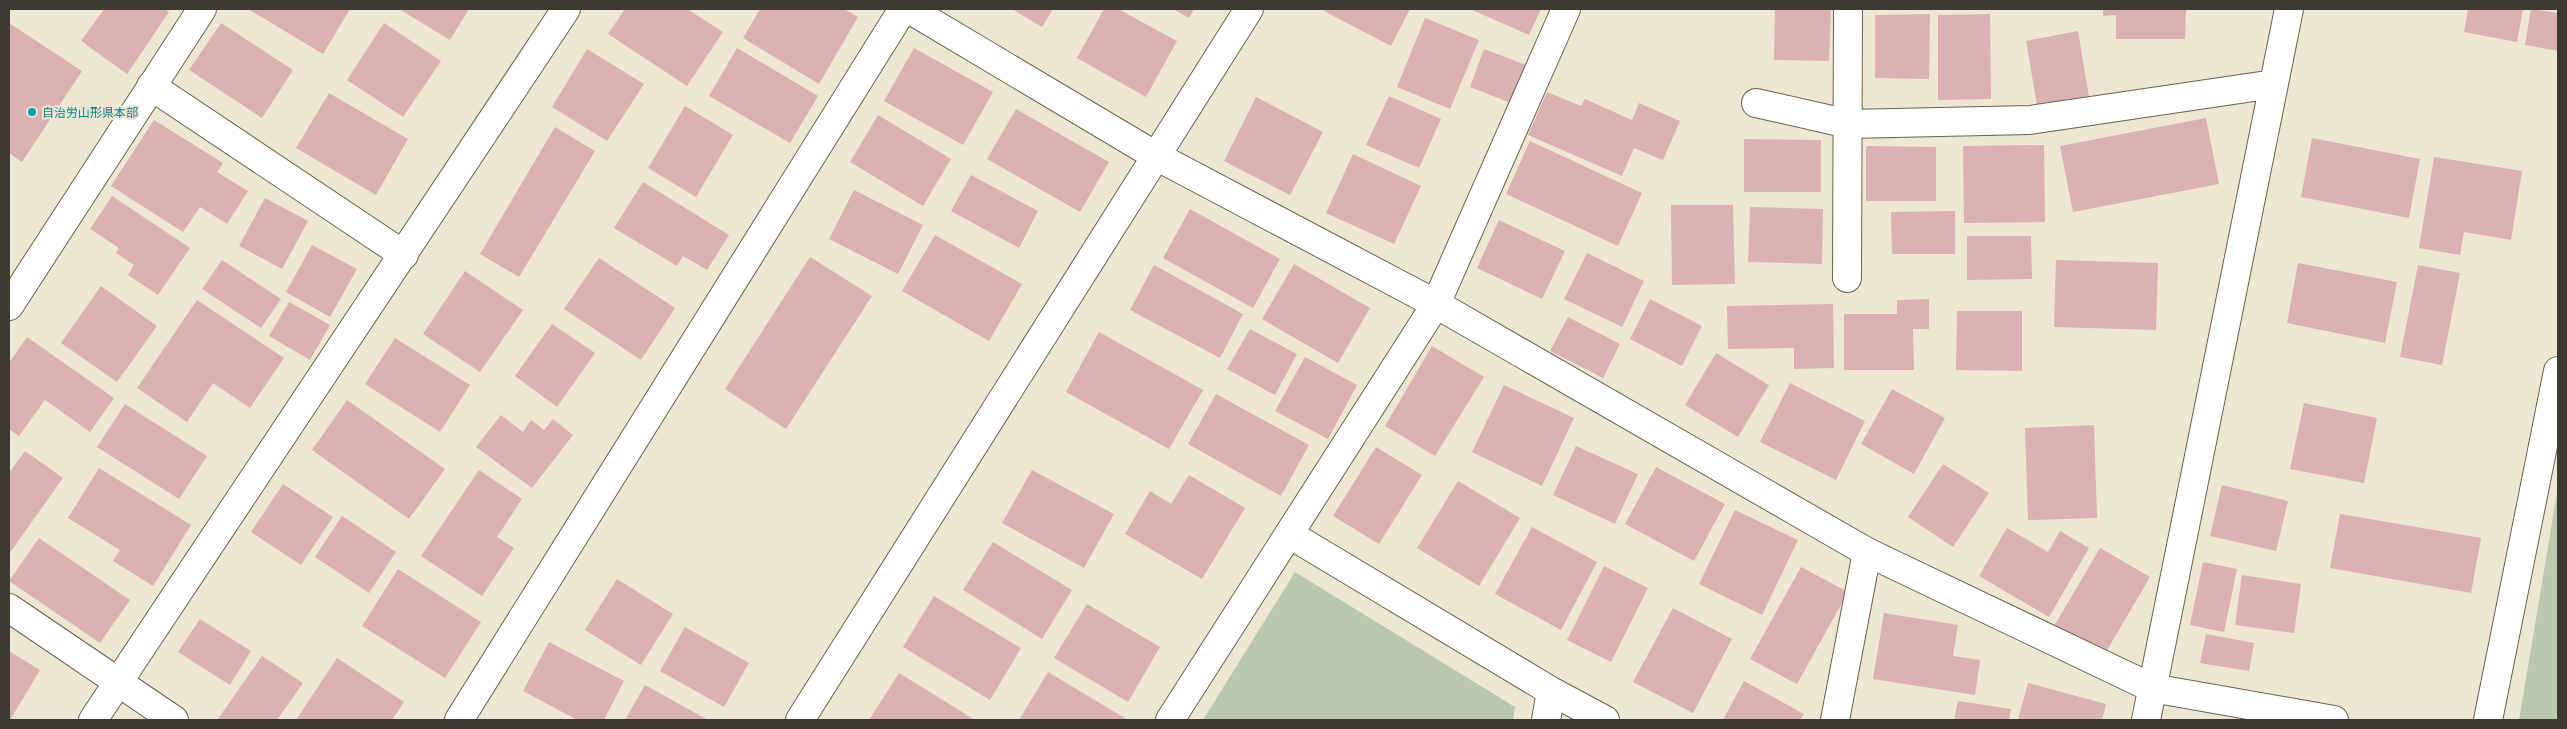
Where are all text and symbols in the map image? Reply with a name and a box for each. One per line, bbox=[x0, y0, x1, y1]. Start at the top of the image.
marker: 自治労山形県本部 bbox=[26, 106, 38, 118]
place label: 自治労山形県本部 bbox=[42, 106, 138, 119]

